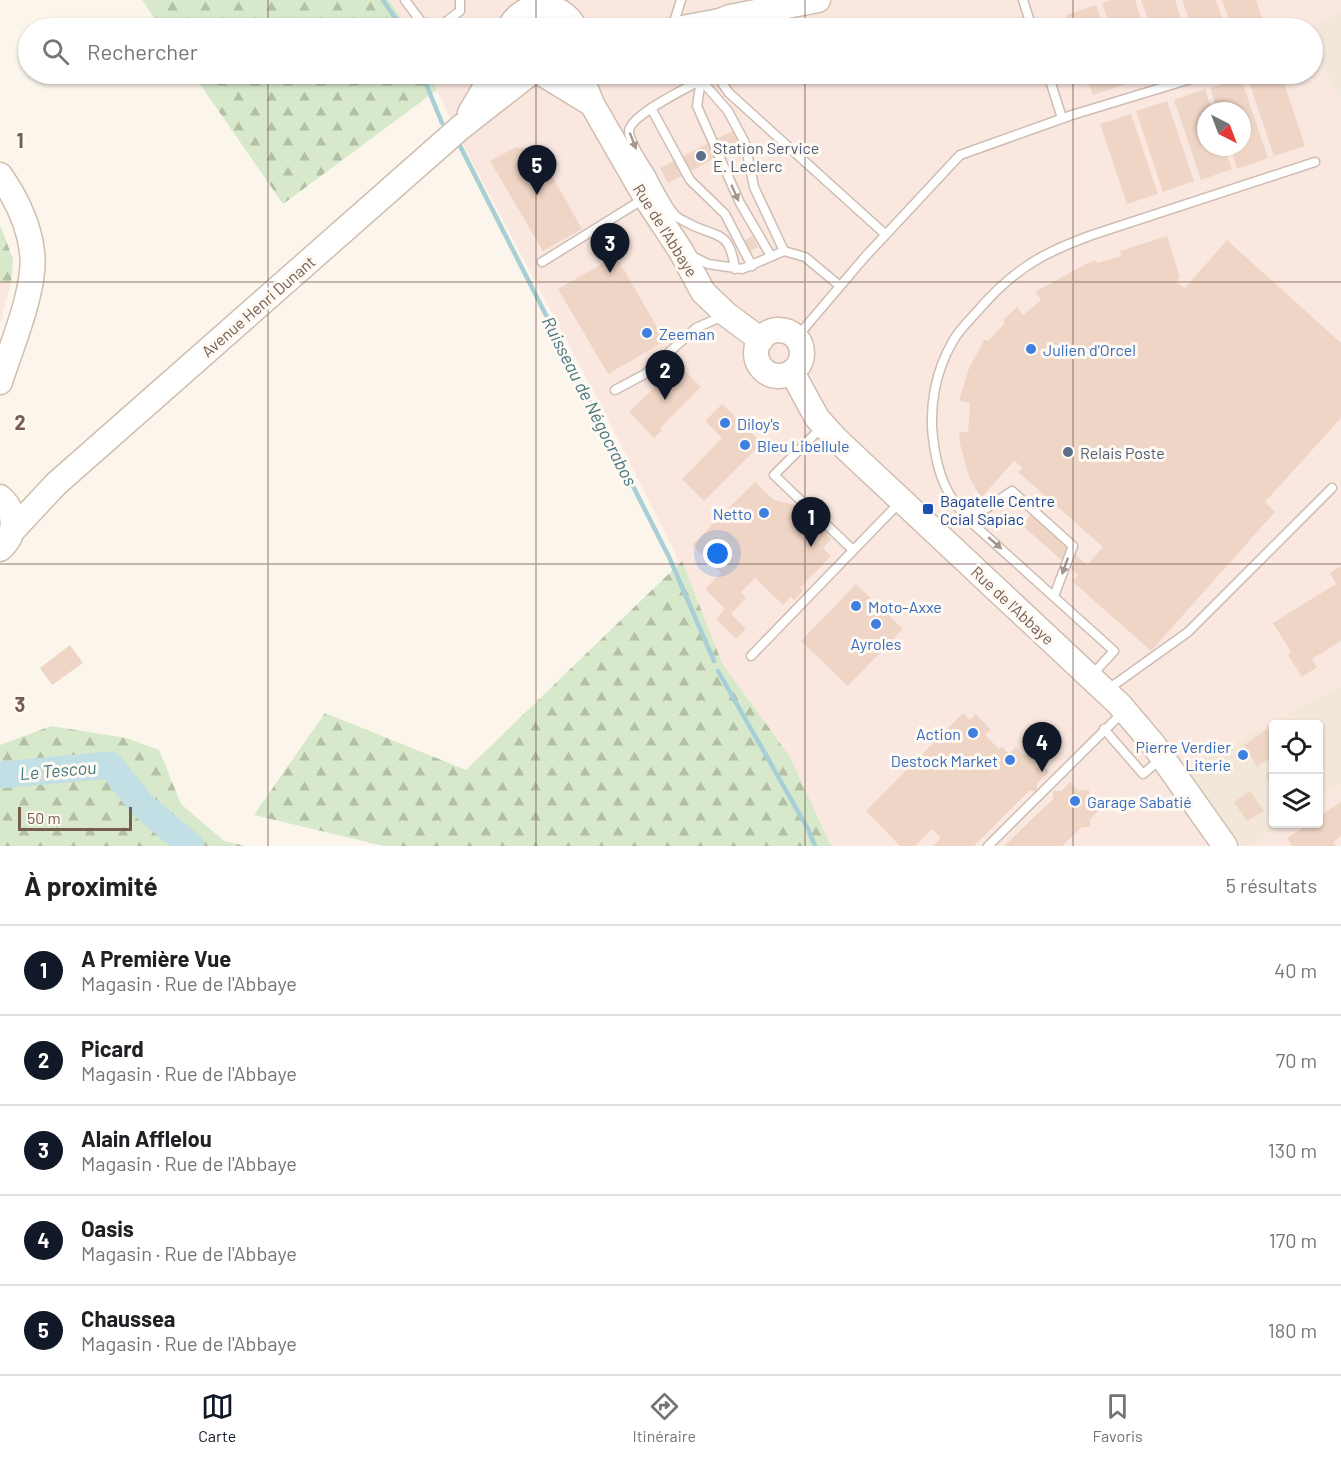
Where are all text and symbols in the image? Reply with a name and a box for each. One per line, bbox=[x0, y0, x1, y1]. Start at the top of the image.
search box bbox=[18, 18, 1323, 84]
icon: search bbox=[39, 35, 72, 68]
text: Rechercher bbox=[87, 38, 198, 64]
north arrow bbox=[1197, 102, 1251, 156]
text: 1 bbox=[16, 128, 24, 152]
one-way arrow bbox=[628, 132, 638, 150]
place label: Station Service E. Leclerc bbox=[713, 138, 819, 175]
pin: 5 bbox=[518, 146, 556, 195]
marker: Station Service E. Leclerc bbox=[694, 149, 708, 163]
street label: Rue de l'Abbaye bbox=[630, 180, 702, 280]
one-way arrow bbox=[731, 184, 740, 201]
pin: 3 bbox=[590, 224, 630, 273]
street label: Avenue Henri Dunant bbox=[197, 252, 319, 360]
water label: Ruisseau de Négocrabos bbox=[538, 313, 642, 489]
place label: Zeeman bbox=[659, 324, 715, 343]
marker: Zeeman bbox=[640, 326, 654, 340]
place label: Julien d'Orcel bbox=[1043, 340, 1136, 359]
marker: Julien d'Orcel bbox=[1024, 342, 1038, 356]
pin: 2 bbox=[646, 350, 684, 400]
text: 2 bbox=[14, 410, 26, 434]
place label: Diloy's bbox=[737, 414, 780, 433]
marker: Diloy's bbox=[718, 416, 732, 430]
place label: Bleu Libellule bbox=[757, 436, 849, 455]
marker: Bleu Libellule bbox=[738, 438, 752, 452]
place label: Relais Poste bbox=[1080, 443, 1165, 462]
marker: Relais Poste bbox=[1061, 445, 1075, 459]
place label: Bagatelle Centre Ccial Sapiac bbox=[940, 491, 1055, 528]
pin: 1 bbox=[792, 498, 830, 547]
marker: Bagatelle Centre Ccial Sapiac bbox=[921, 502, 935, 516]
place label: Netto bbox=[713, 504, 752, 523]
marker: Netto bbox=[757, 506, 771, 520]
one-way arrow bbox=[987, 536, 1002, 549]
your location bbox=[703, 539, 732, 568]
one-way arrow bbox=[1060, 557, 1070, 575]
street label: Rue de l'Abbaye bbox=[968, 562, 1058, 648]
place label: Moto-Axxe bbox=[868, 597, 942, 616]
marker: Moto-Axxe bbox=[849, 599, 863, 613]
marker: Ayroles bbox=[869, 617, 883, 631]
place label: Ayroles bbox=[851, 634, 901, 653]
text: 3 bbox=[15, 692, 25, 716]
map controls bbox=[1269, 720, 1323, 828]
button: locate bbox=[1269, 720, 1323, 774]
pin: 4 bbox=[1022, 722, 1062, 772]
place label: Action bbox=[916, 724, 961, 743]
marker: Action bbox=[966, 726, 980, 740]
place label: Pierre Verdier Literie bbox=[1136, 737, 1231, 774]
marker: Pierre Verdier Literie bbox=[1236, 748, 1250, 762]
place label: Destock Market bbox=[891, 751, 998, 770]
marker: Destock Market bbox=[1003, 753, 1017, 767]
water label: Le Tescou bbox=[19, 756, 97, 784]
button: layers bbox=[1269, 774, 1323, 828]
place label: Garage Sabatié bbox=[1087, 792, 1192, 811]
marker: Garage Sabatié bbox=[1068, 794, 1082, 808]
scale bar bbox=[18, 804, 132, 832]
text: 50 m bbox=[27, 808, 61, 827]
text: À proximité bbox=[24, 870, 158, 901]
text: 5 résultats bbox=[1226, 873, 1317, 897]
text: A Première Vue bbox=[81, 945, 231, 971]
text: 1 bbox=[40, 958, 47, 982]
text: 40 m bbox=[1274, 958, 1317, 982]
text: Magasin · Rue de l'Abbaye bbox=[81, 971, 297, 995]
text: Picard bbox=[81, 1035, 144, 1061]
text: 2 bbox=[38, 1048, 49, 1072]
text: 70 m bbox=[1276, 1048, 1317, 1072]
text: Magasin · Rue de l'Abbaye bbox=[81, 1061, 297, 1085]
text: Alain Afflelou bbox=[81, 1125, 212, 1151]
text: 3 bbox=[38, 1138, 49, 1162]
text: 130 m bbox=[1268, 1138, 1317, 1162]
text: Magasin · Rue de l'Abbaye bbox=[81, 1151, 297, 1175]
text: Oasis bbox=[81, 1215, 134, 1241]
text: 4 bbox=[37, 1228, 50, 1252]
text: 170 m bbox=[1269, 1228, 1317, 1252]
text: Magasin · Rue de l'Abbaye bbox=[81, 1241, 297, 1265]
text: Chaussea bbox=[81, 1305, 175, 1331]
text: 5 bbox=[38, 1318, 49, 1342]
text: 180 m bbox=[1268, 1318, 1317, 1342]
text: Magasin · Rue de l'Abbaye bbox=[81, 1331, 297, 1355]
tab: Carte bbox=[198, 1390, 236, 1445]
tab: Itinéraire bbox=[633, 1390, 696, 1445]
tab: Favoris bbox=[1092, 1390, 1143, 1445]

